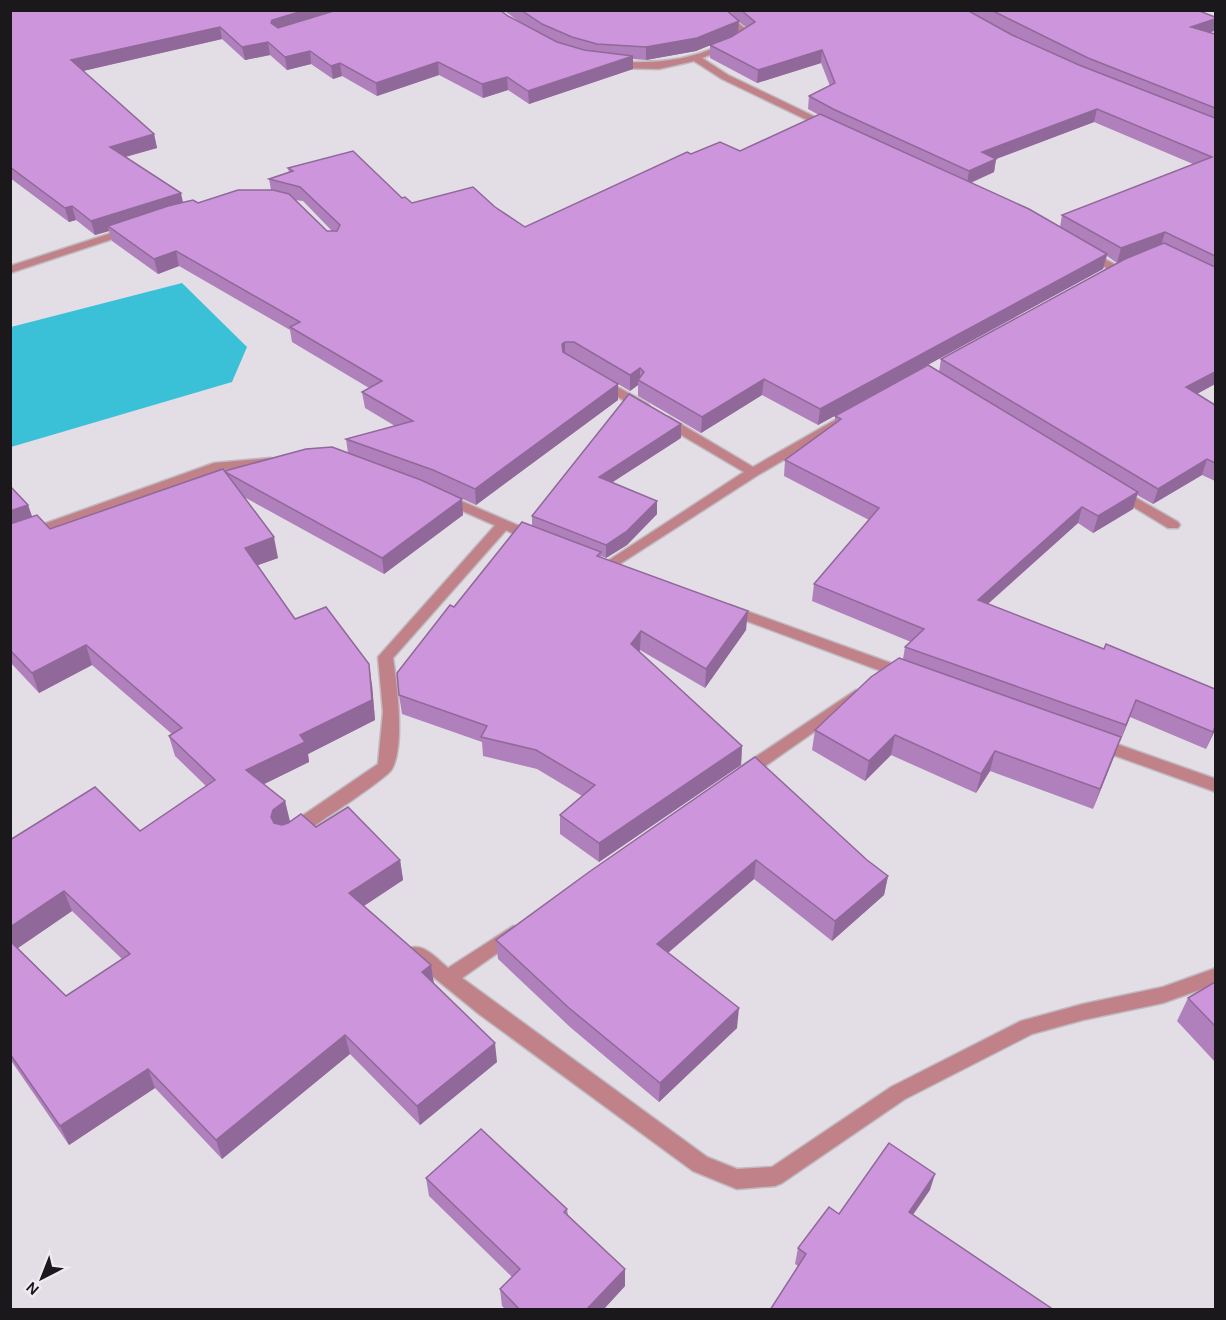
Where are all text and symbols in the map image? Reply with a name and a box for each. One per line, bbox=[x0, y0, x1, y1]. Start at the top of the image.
north arrow bbox=[12, 1248, 72, 1308]
text: N bbox=[22, 1278, 43, 1300]

